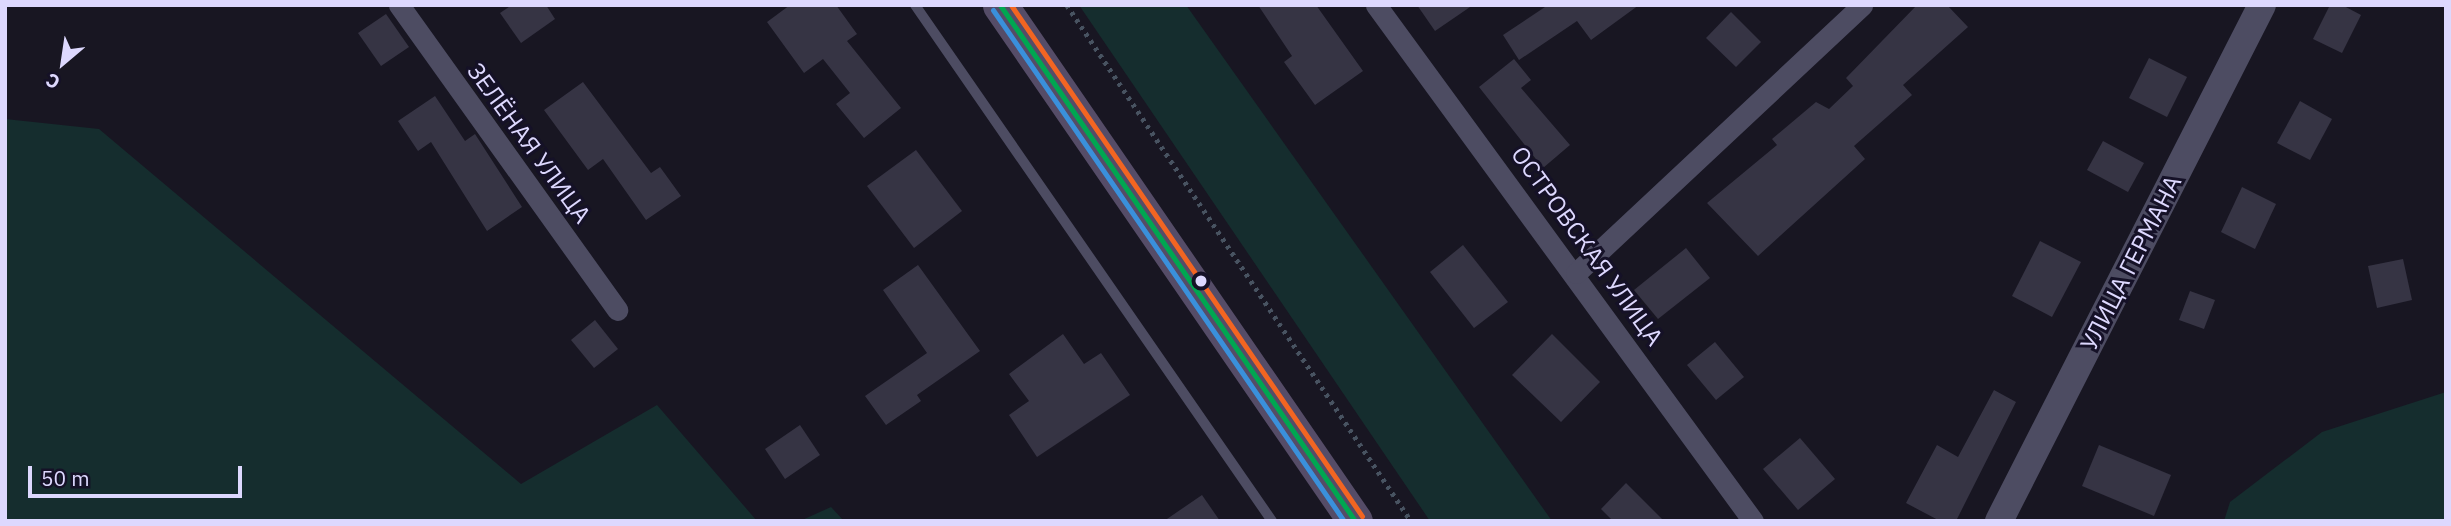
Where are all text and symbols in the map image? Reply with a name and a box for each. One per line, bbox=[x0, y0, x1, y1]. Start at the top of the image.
north arrow bbox=[28, 28, 98, 98]
street label: ЗЕЛЁНАЯ УЛИЦА bbox=[461, 57, 597, 229]
text: С bbox=[42, 68, 64, 95]
street label: ОСТРОВСКАЯ УЛИЦА bbox=[1505, 141, 1669, 351]
street label: УЛИЦА ГЕРМАНА bbox=[2074, 171, 2188, 355]
unlabelled marker bbox=[1194, 274, 1208, 288]
scale bar bbox=[32, 452, 245, 496]
text: 50 m bbox=[41, 464, 90, 492]

